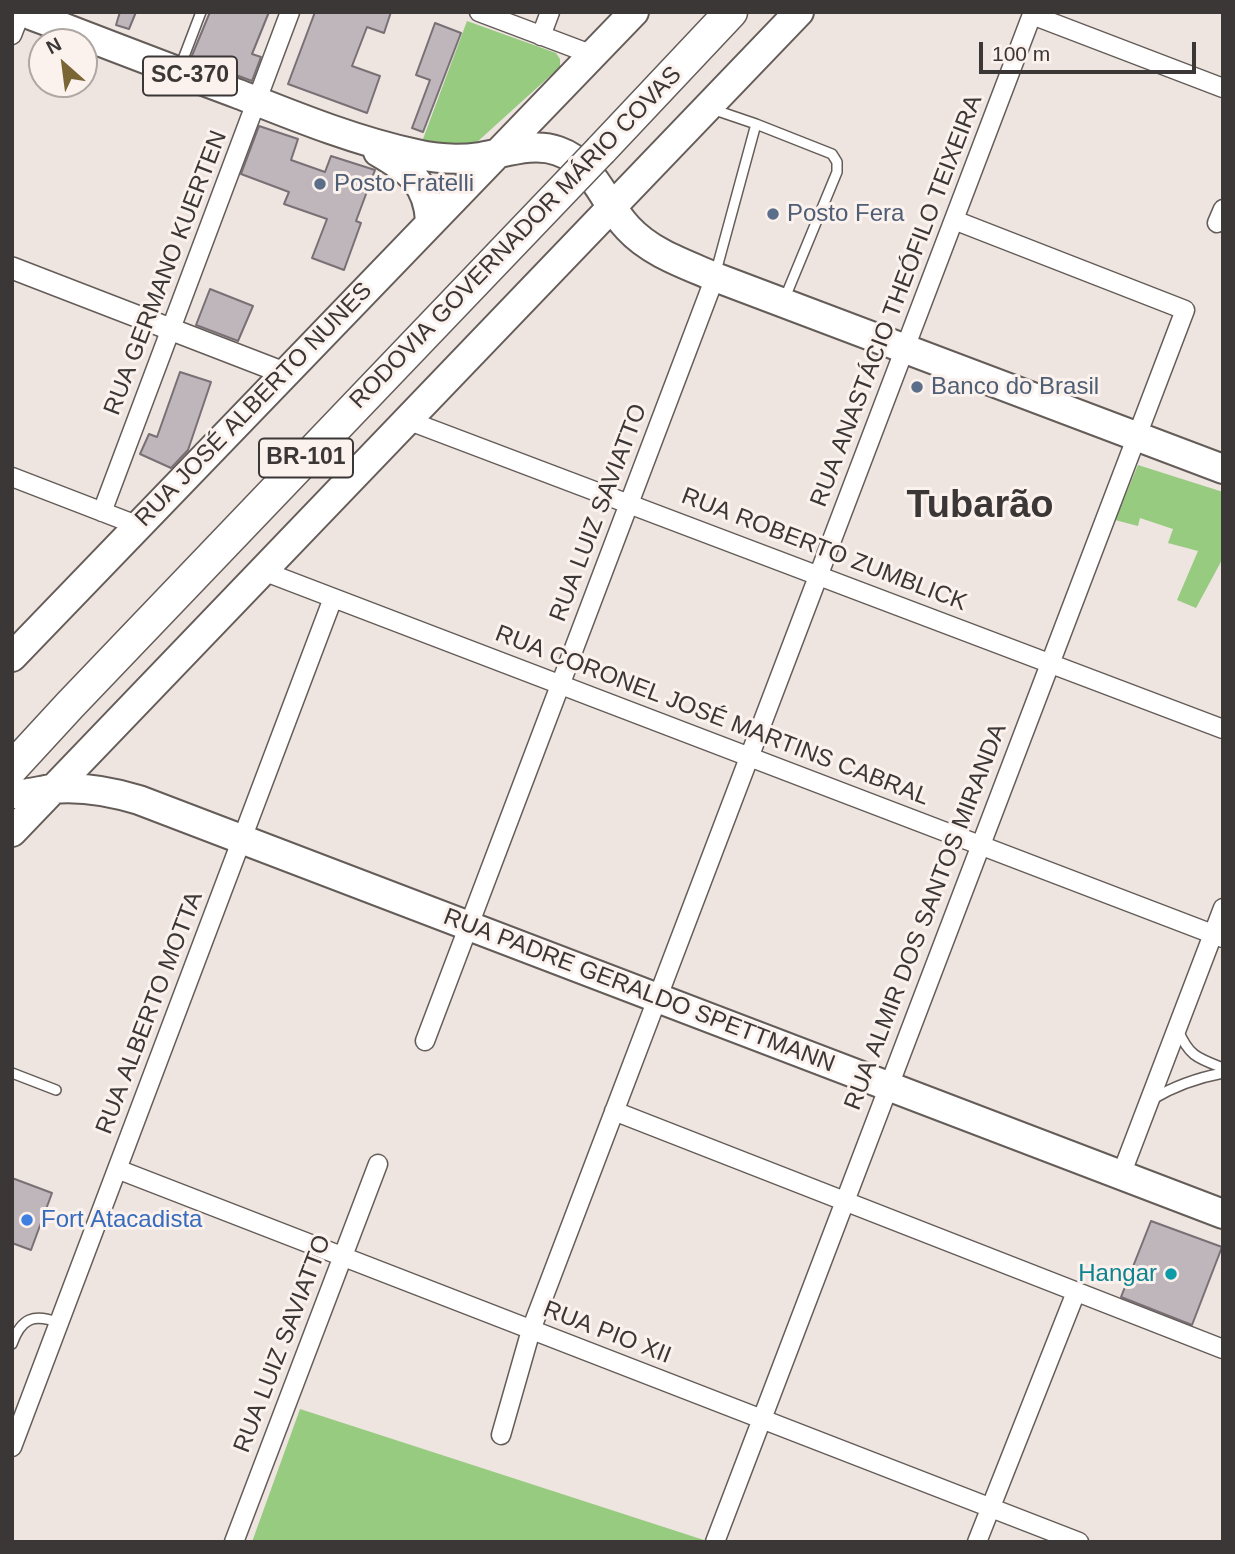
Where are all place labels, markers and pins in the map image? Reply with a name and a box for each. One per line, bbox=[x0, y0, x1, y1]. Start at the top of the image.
place label: Posto Fratelli bbox=[334, 170, 474, 198]
marker: Posto Fratelli bbox=[312, 176, 328, 192]
place label: Posto Fera bbox=[787, 200, 904, 228]
marker: Posto Fera bbox=[765, 206, 781, 222]
place label: Banco do Brasil bbox=[931, 373, 1099, 401]
marker: Banco do Brasil bbox=[909, 379, 925, 395]
place label: Fort Atacadista bbox=[41, 1206, 202, 1234]
marker: Fort Atacadista bbox=[19, 1212, 35, 1228]
place label: Hangar bbox=[1078, 1260, 1157, 1288]
marker: Hangar bbox=[1163, 1266, 1179, 1282]

